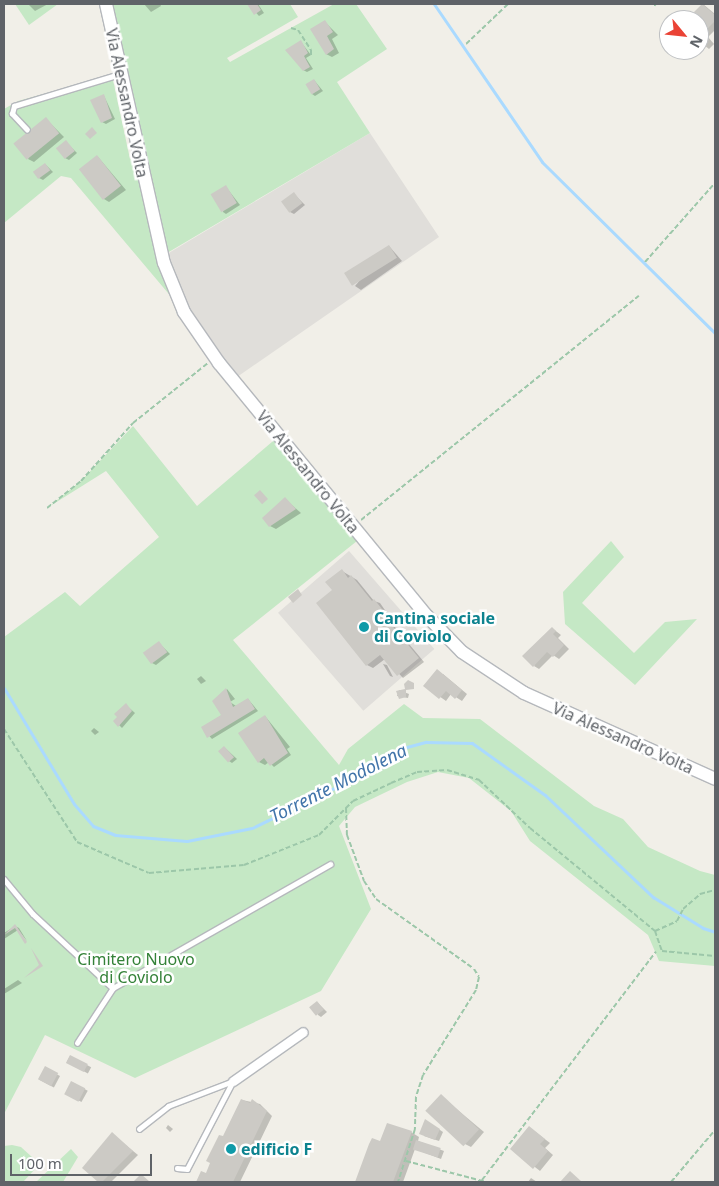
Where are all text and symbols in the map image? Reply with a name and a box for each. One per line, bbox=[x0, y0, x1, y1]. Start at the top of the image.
north arrow bbox=[659, 10, 709, 60]
street label: Via Alessandro Volta bbox=[102, 27, 152, 179]
text: N bbox=[686, 32, 708, 51]
street label: Via Alessandro Volta bbox=[253, 407, 363, 537]
place label: Cantina sociale di Coviolo bbox=[374, 608, 495, 646]
marker: Cantina sociale di Coviolo bbox=[358, 621, 370, 633]
street label: Via Alessandro Volta bbox=[550, 698, 696, 778]
water label: Torrente Modolena bbox=[266, 739, 410, 827]
park label: Cimitero Nuovo di Coviolo bbox=[77, 949, 195, 987]
place label: edificio F bbox=[241, 1139, 312, 1159]
marker: edificio F bbox=[225, 1143, 237, 1155]
scale bar bbox=[12, 1144, 155, 1176]
text: 100 m bbox=[18, 1153, 62, 1173]

